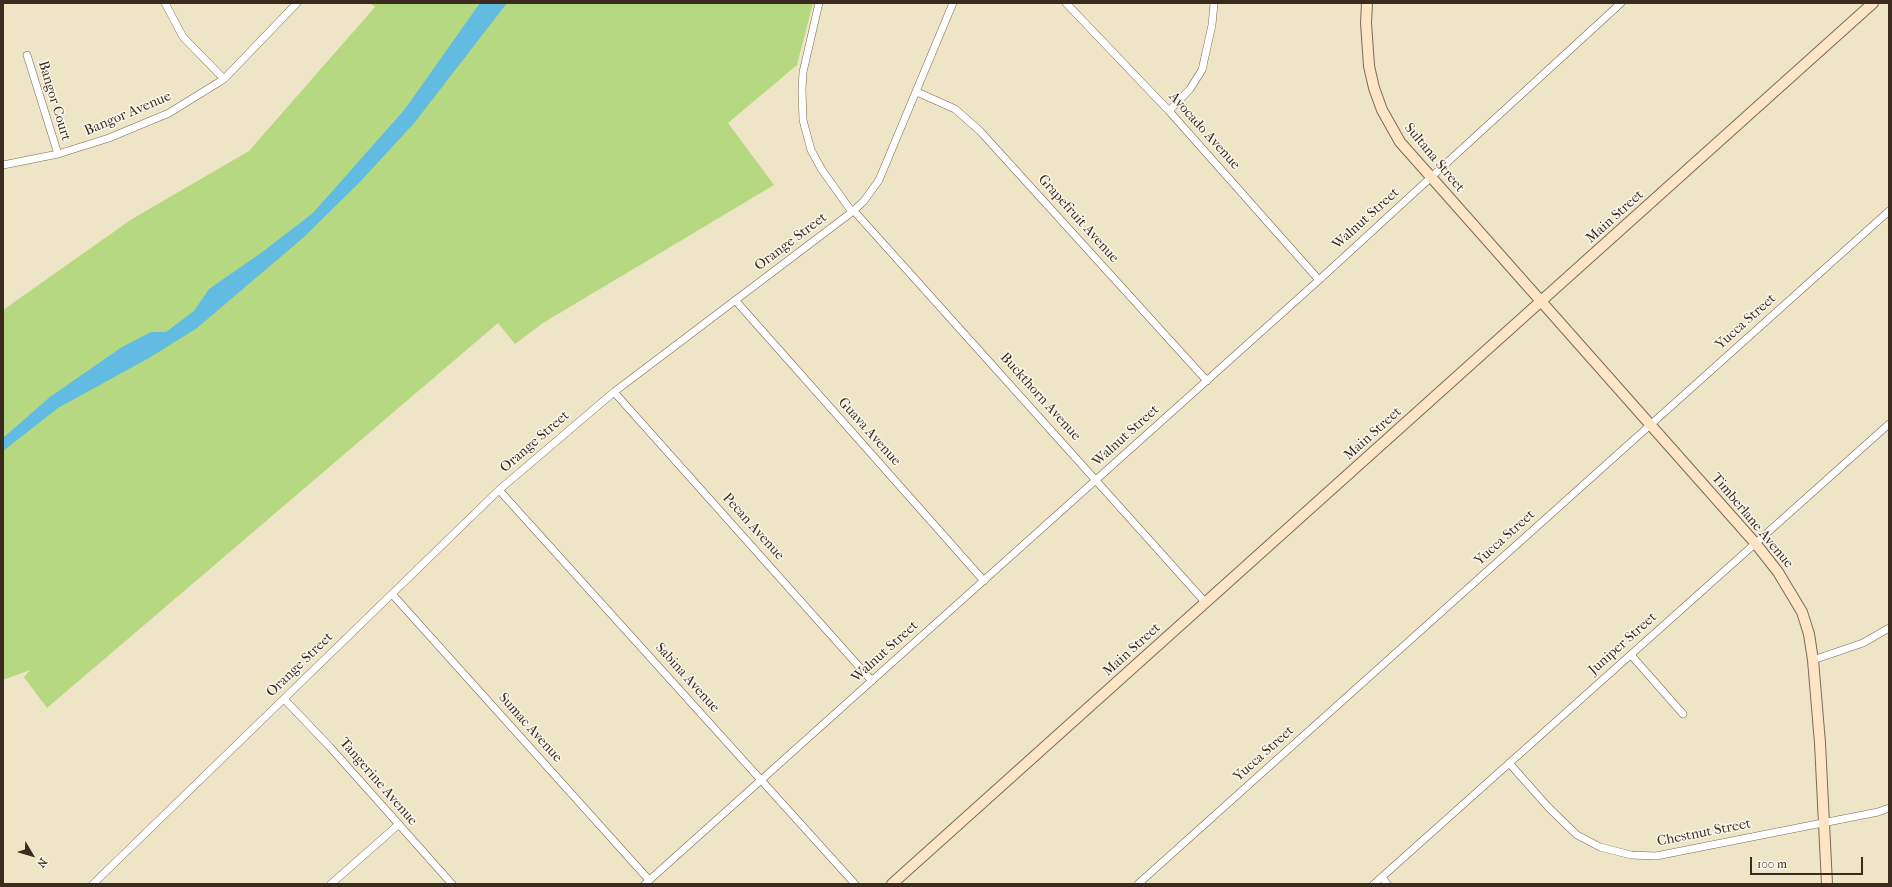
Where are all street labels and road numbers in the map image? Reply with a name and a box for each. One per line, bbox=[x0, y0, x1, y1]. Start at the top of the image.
street label: Bangor Court bbox=[34, 59, 74, 143]
street label: Bangor Avenue bbox=[82, 88, 174, 140]
street label: Avocado Avenue bbox=[1165, 89, 1243, 173]
street label: Sultana Street bbox=[1400, 120, 1468, 196]
street label: Grapefruit Avenue bbox=[1034, 172, 1122, 266]
street label: Walnut Street bbox=[1329, 185, 1403, 253]
street label: Main Street bbox=[1583, 187, 1647, 247]
street label: Orange Street bbox=[752, 209, 830, 275]
street label: Yucca Street bbox=[1712, 291, 1780, 353]
street label: Buckthorn Avenue bbox=[996, 350, 1084, 444]
street label: Guava Avenue bbox=[834, 395, 904, 469]
street label: Walnut Street bbox=[1089, 402, 1163, 470]
street label: Main Street bbox=[1341, 404, 1405, 464]
street label: Orange Street bbox=[497, 407, 573, 477]
street label: Timberlane Avenue bbox=[1707, 470, 1797, 572]
street label: Pecan Avenue bbox=[719, 490, 787, 564]
street label: Yucca Street bbox=[1471, 507, 1539, 569]
street label: Juniper Street bbox=[1586, 609, 1660, 679]
street label: Walnut Street bbox=[848, 618, 922, 686]
street label: Main Street bbox=[1100, 620, 1164, 680]
street label: Orange Street bbox=[263, 629, 337, 701]
street label: Sabina Avenue bbox=[651, 640, 723, 716]
street label: Sumac Avenue bbox=[494, 690, 566, 766]
street label: Yucca Street bbox=[1230, 723, 1298, 785]
street label: Tangerine Avenue bbox=[335, 735, 421, 829]
street label: Chestnut Street bbox=[1656, 816, 1752, 850]

